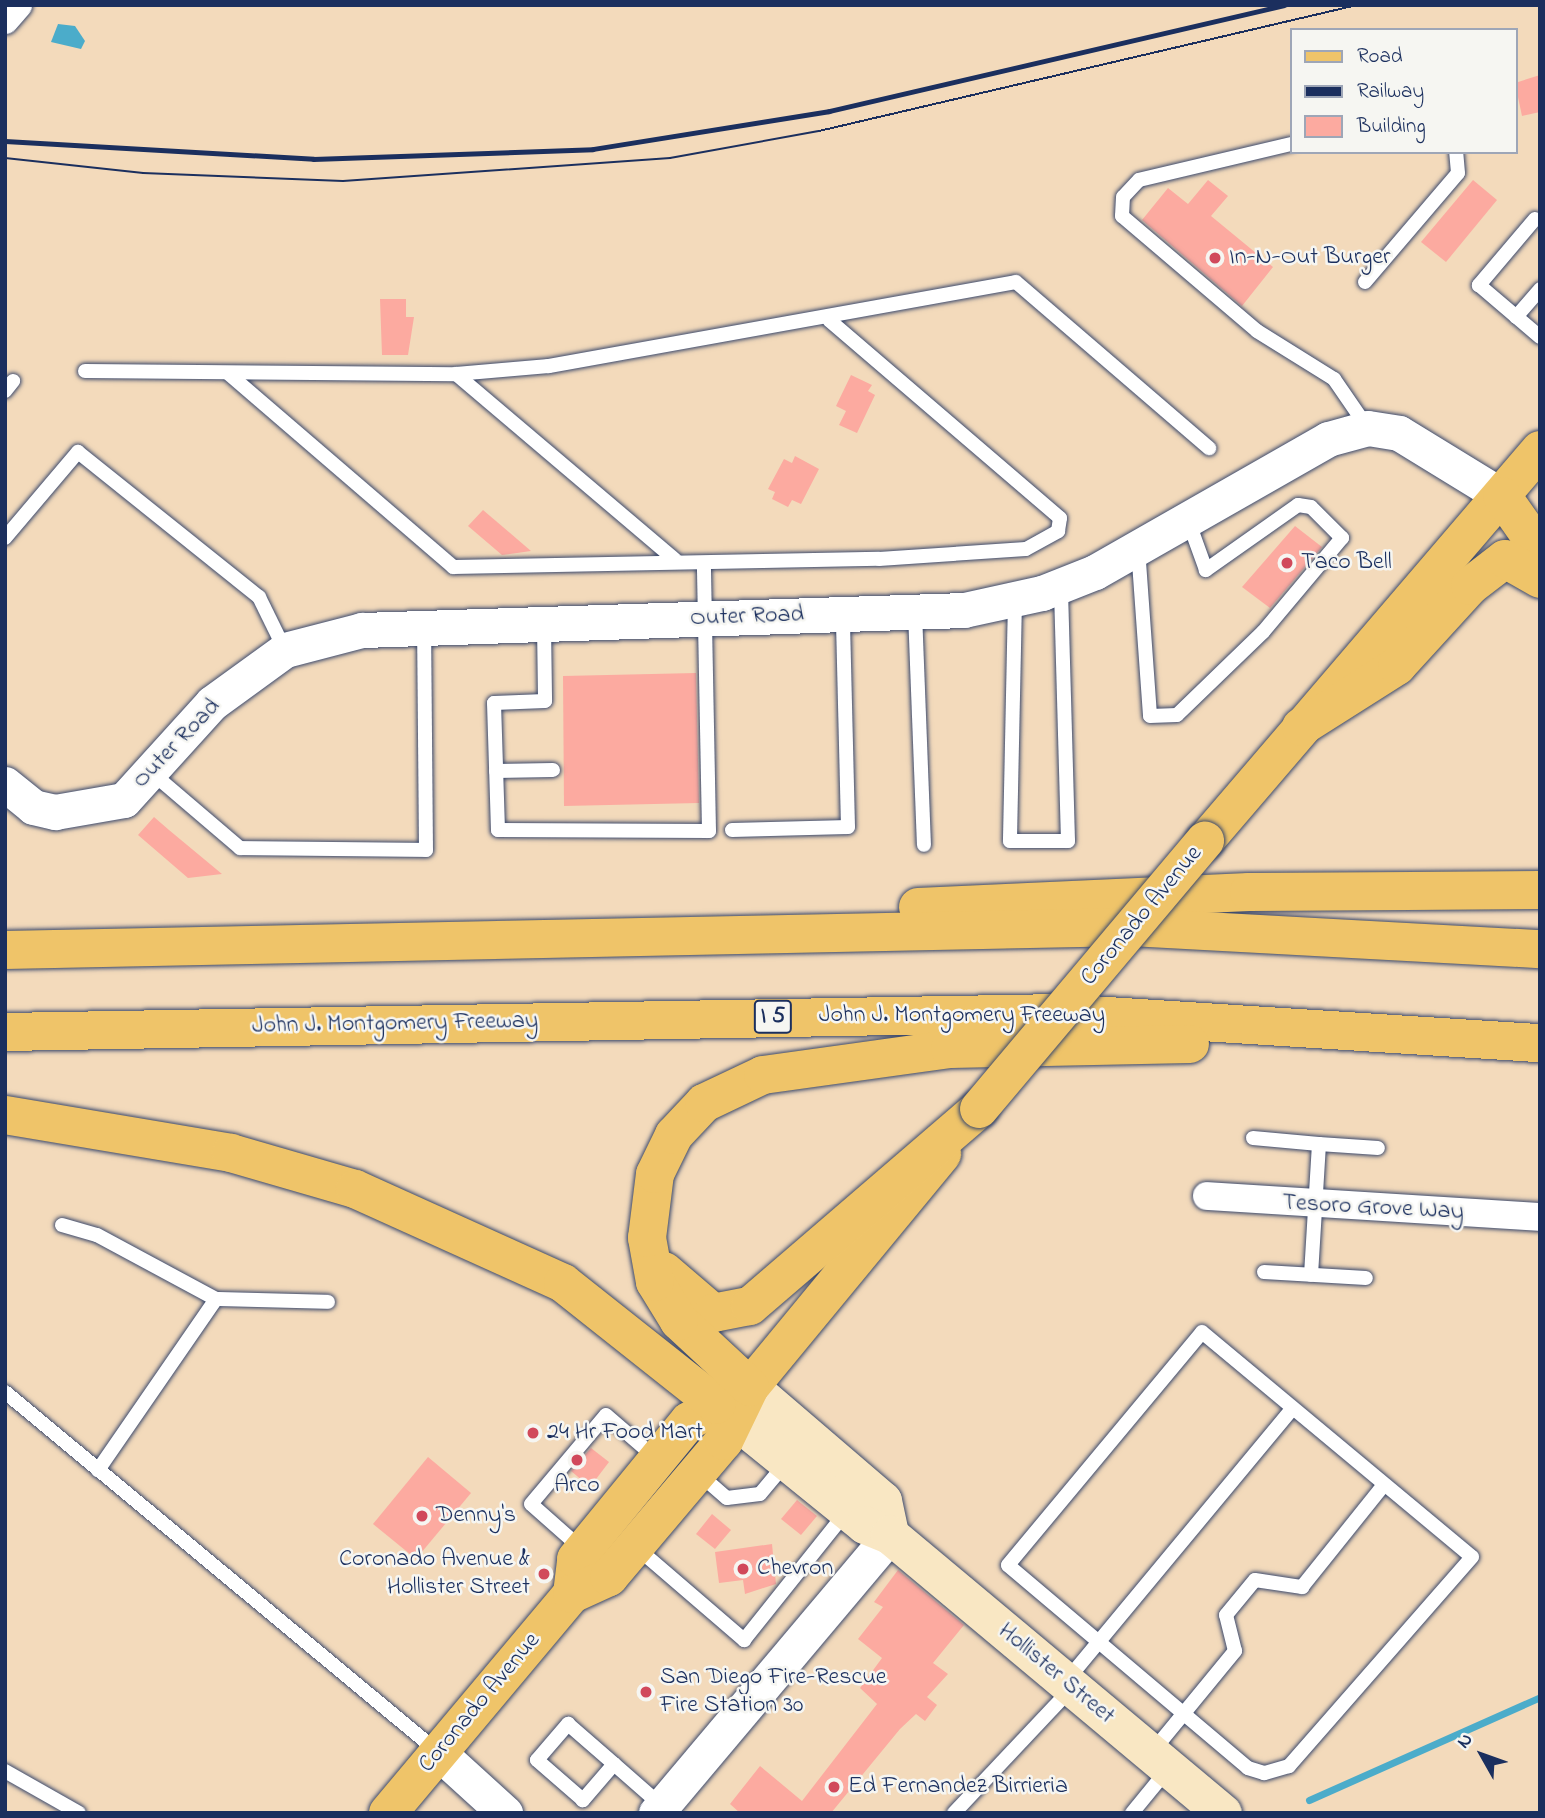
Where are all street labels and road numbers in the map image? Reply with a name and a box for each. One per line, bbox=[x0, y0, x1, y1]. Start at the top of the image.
street label: Outer Road bbox=[690, 601, 804, 633]
street label: Outer Road bbox=[127, 693, 227, 795]
street label: Coronado Avenue bbox=[1075, 840, 1209, 992]
road number: I 5 bbox=[754, 998, 792, 1036]
street label: John J. Montgomery Freeway bbox=[819, 1002, 1105, 1030]
street label: John J. Montgomery Freeway bbox=[252, 1007, 538, 1041]
street label: Tesoro Grove Way bbox=[1282, 1189, 1464, 1227]
street label: Hollister Street bbox=[992, 1617, 1120, 1731]
street label: Coronado Avenue bbox=[413, 1627, 547, 1779]

